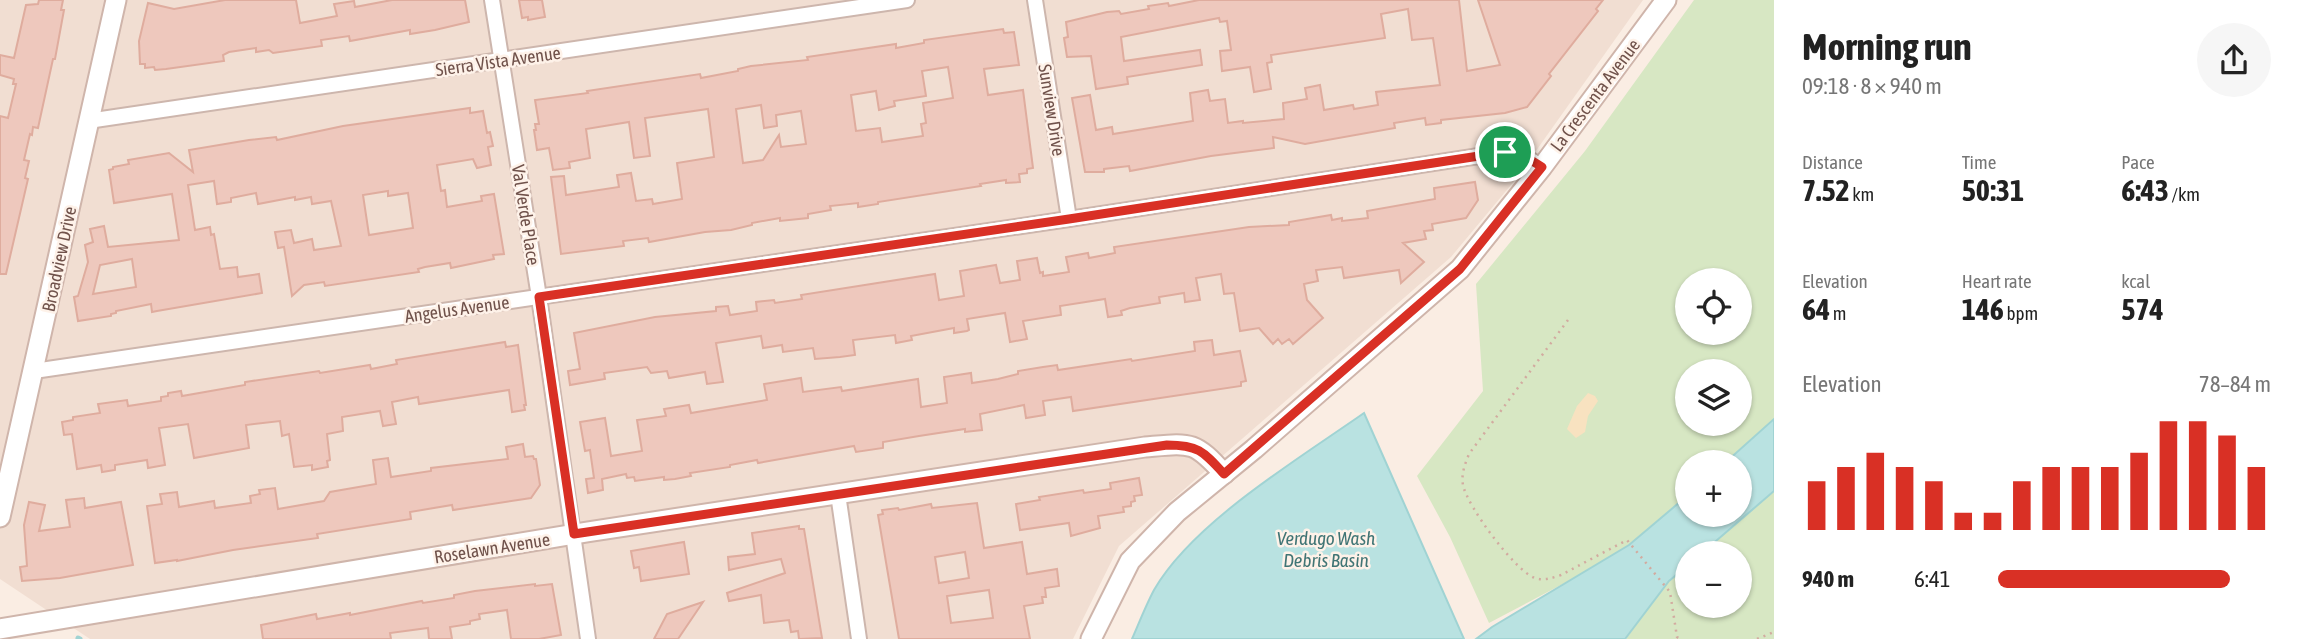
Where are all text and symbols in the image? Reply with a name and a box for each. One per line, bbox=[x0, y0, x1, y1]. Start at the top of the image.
button: share bbox=[2197, 23, 2271, 97]
text: Morning run bbox=[1802, 25, 1972, 68]
street label: La Crescenta Avenue bbox=[1546, 35, 1644, 155]
street label: Sierra Vista Avenue bbox=[434, 42, 562, 80]
street label: Sunview Drive bbox=[1034, 63, 1070, 157]
text: 09:18 · 8 × 940 m bbox=[1802, 73, 1942, 99]
pin bbox=[1475, 122, 1535, 182]
icon: arrive bbox=[1486, 133, 1524, 171]
text: Distance bbox=[1802, 151, 1863, 173]
text: Time bbox=[1962, 151, 1996, 173]
text: Pace bbox=[2121, 151, 2155, 173]
street label: Val Verde Place bbox=[508, 163, 544, 267]
text: 7.52 bbox=[1802, 173, 1850, 207]
text: 50:31 bbox=[1962, 173, 2024, 207]
text: 6:43 bbox=[2121, 173, 2169, 207]
text: km bbox=[1850, 183, 1874, 205]
text: /km bbox=[2169, 183, 2200, 205]
street label: Broadview Drive bbox=[38, 205, 80, 313]
map controls bbox=[1675, 268, 1752, 618]
button: locate bbox=[1675, 268, 1752, 345]
text: Elevation bbox=[1802, 270, 1868, 292]
text: Heart rate bbox=[1962, 270, 2032, 292]
text: kcal bbox=[2121, 270, 2150, 292]
street label: Angelus Avenue bbox=[403, 291, 511, 327]
text: 64 bbox=[1802, 292, 1830, 326]
text: 146 bbox=[1962, 292, 2004, 326]
text: 574 bbox=[2121, 292, 2164, 326]
text: m bbox=[1830, 302, 1847, 324]
text: bpm bbox=[2004, 302, 2038, 324]
button: layers bbox=[1675, 359, 1752, 436]
text: Elevation bbox=[1802, 371, 1882, 397]
text: 78–84 m bbox=[2199, 371, 2271, 397]
button: + bbox=[1675, 450, 1752, 527]
water label: Verdugo Wash Debris Basin bbox=[1277, 527, 1375, 571]
street label: Roselawn Avenue bbox=[433, 528, 551, 568]
button: − bbox=[1675, 541, 1752, 618]
text: 940 m bbox=[1802, 566, 1854, 592]
text: 6:41 bbox=[1914, 566, 1951, 592]

